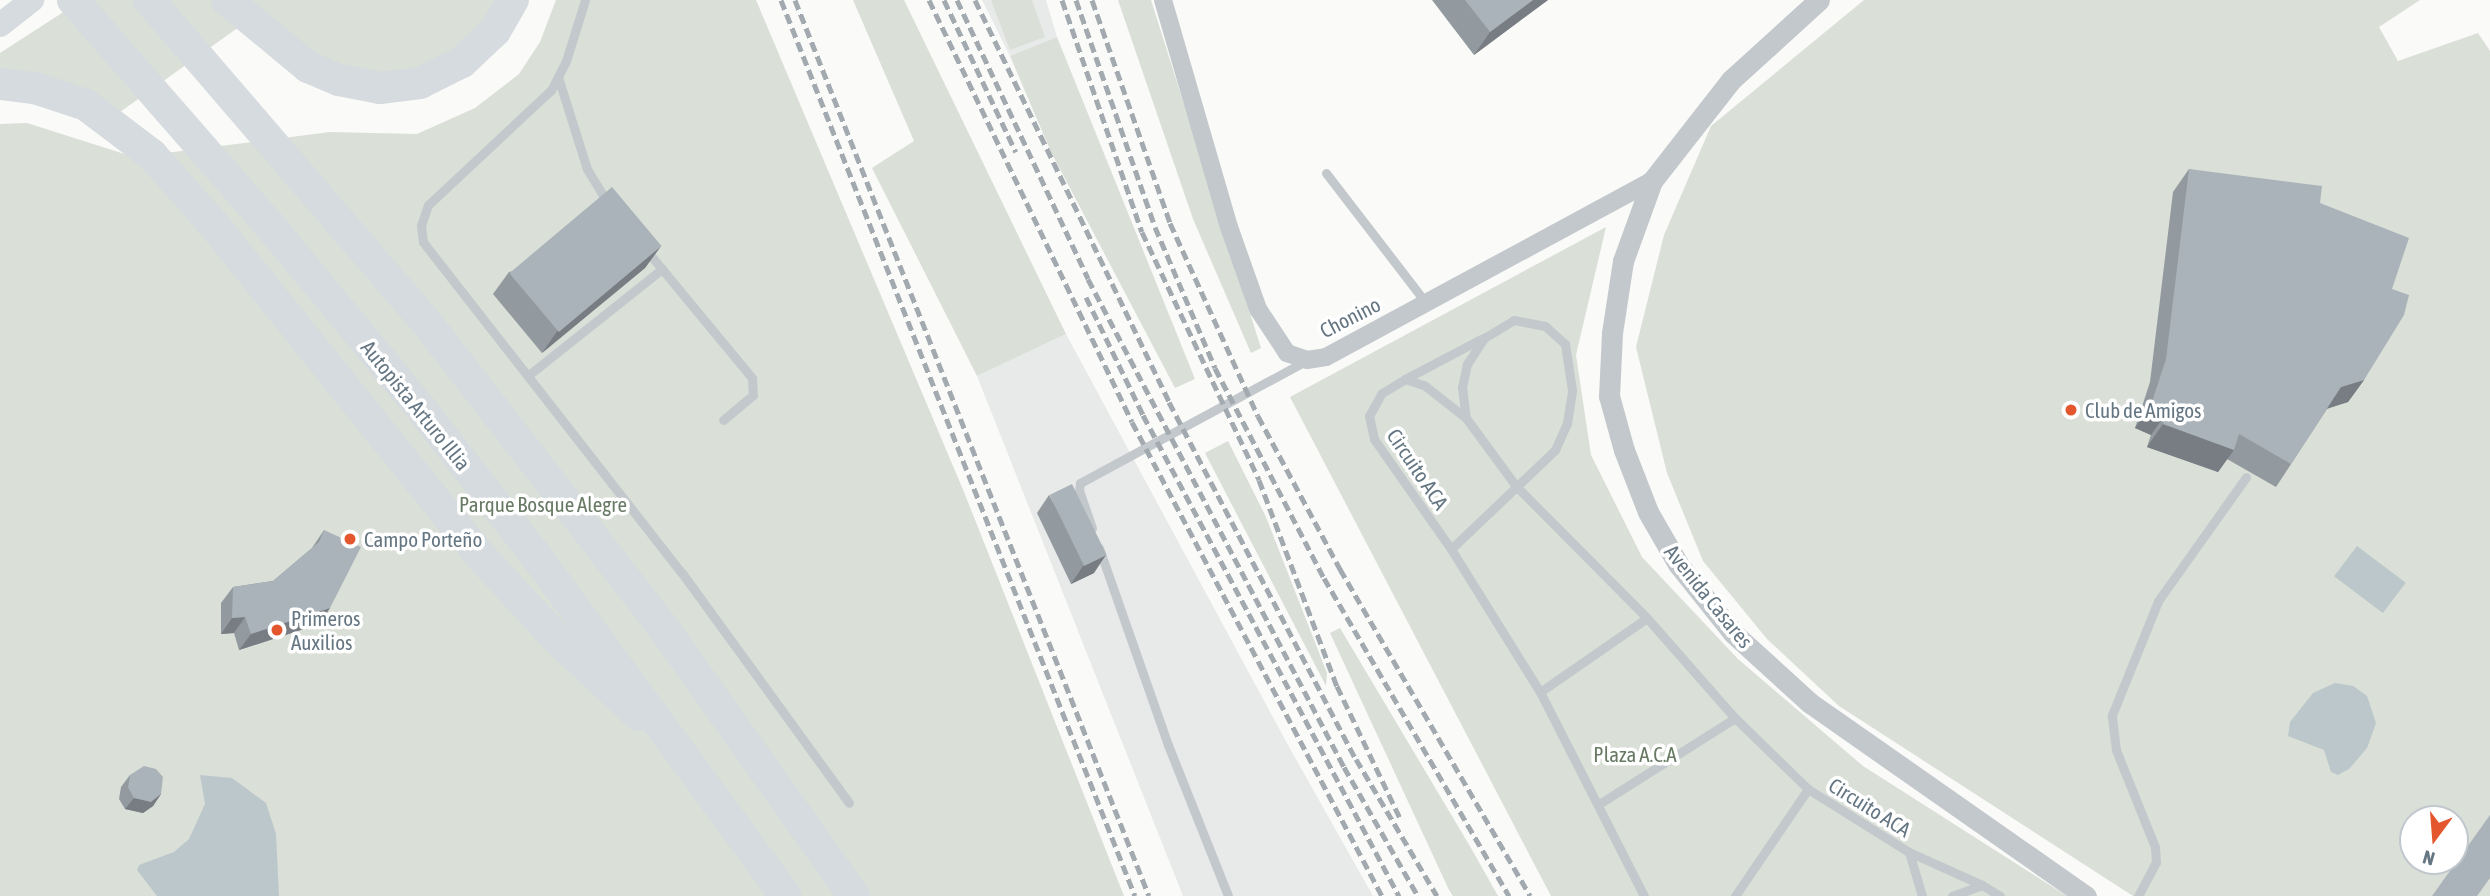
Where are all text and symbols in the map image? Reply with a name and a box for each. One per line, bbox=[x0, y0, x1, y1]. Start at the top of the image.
street label: Chonino bbox=[1316, 291, 1384, 343]
street label: Autopista Arturo Illia bbox=[356, 335, 476, 475]
place label: Club de Amigos bbox=[2085, 397, 2201, 423]
marker: Club de Amigos bbox=[2063, 402, 2079, 418]
street label: Circuito ACA bbox=[1382, 424, 1454, 514]
park label: Parque Bosque Alegre bbox=[459, 491, 627, 517]
place label: Campo Porteño bbox=[364, 526, 482, 552]
marker: Campo Porteño bbox=[342, 531, 358, 547]
street label: Avenida Casares bbox=[1660, 539, 1758, 653]
place label: Primeros Auxilios bbox=[291, 605, 360, 655]
marker: Primeros Auxilios bbox=[269, 622, 285, 638]
park label: Plaza A.C.A bbox=[1593, 741, 1677, 767]
street label: Circuito ACA bbox=[1824, 772, 1916, 842]
north arrow bbox=[2399, 805, 2469, 875]
text: N bbox=[2420, 846, 2437, 870]

